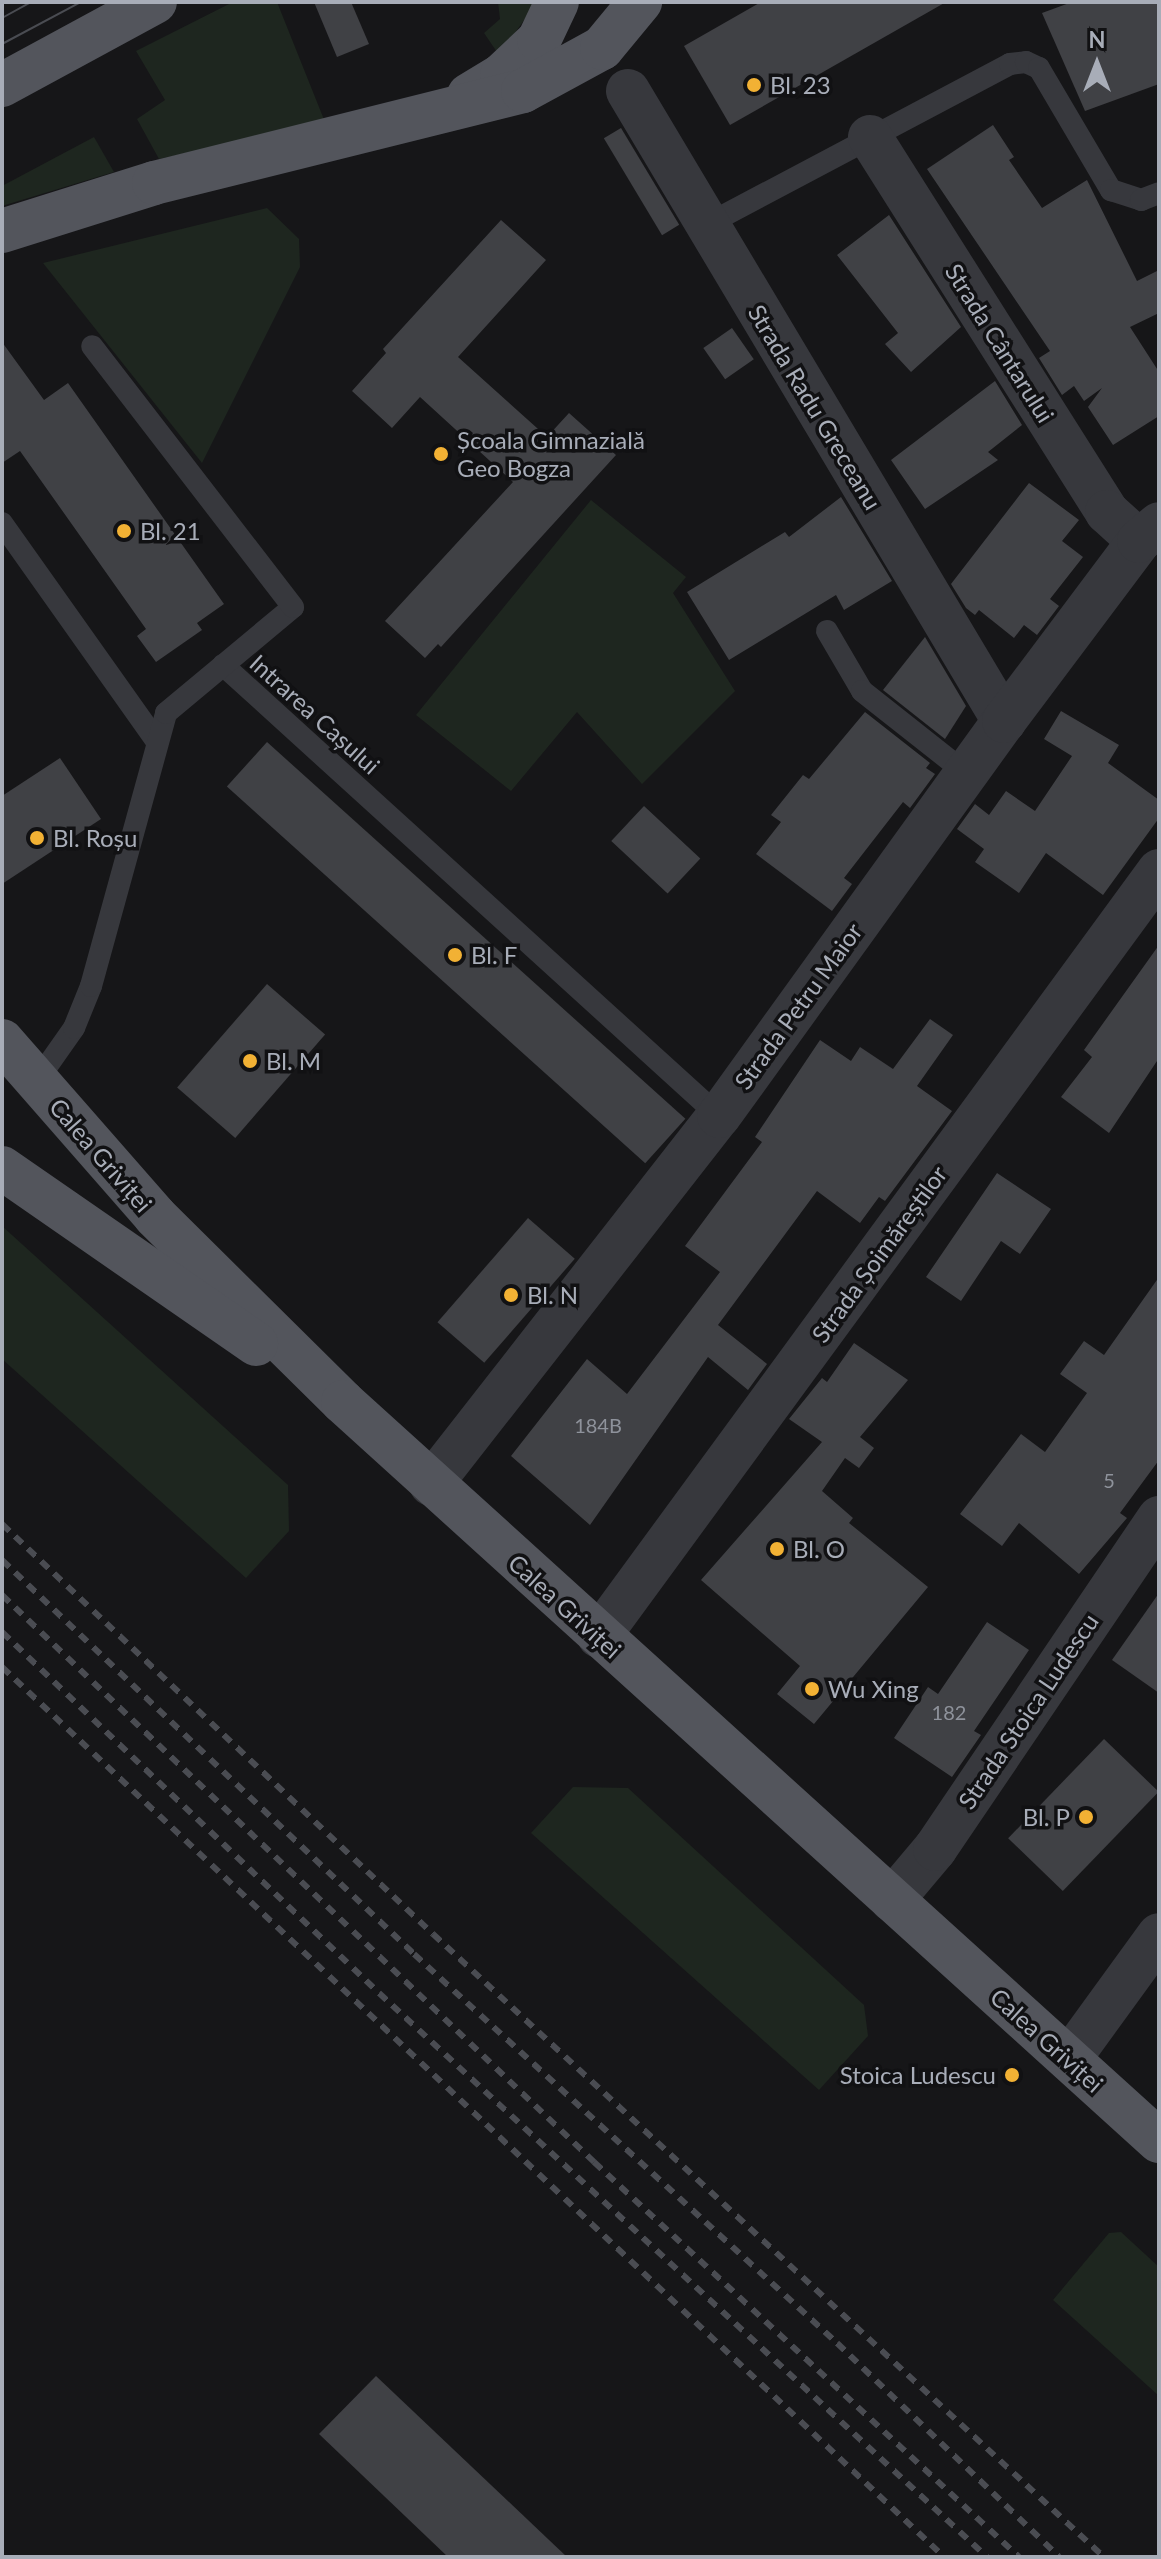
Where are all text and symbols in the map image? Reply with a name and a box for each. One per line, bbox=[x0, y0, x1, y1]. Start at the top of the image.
north arrow bbox=[1057, 24, 1137, 104]
text: N bbox=[1089, 26, 1105, 53]
place label: Bl. 23 bbox=[770, 71, 831, 99]
marker: Bl. 23 bbox=[745, 76, 763, 94]
street label: Strada Cântarului bbox=[940, 258, 1060, 428]
street label: Strada Radu Greceanu bbox=[742, 299, 888, 515]
place label: Școala Gimnazială Geo Bogza bbox=[457, 426, 645, 482]
marker: Școala Gimnazială Geo Bogza bbox=[432, 445, 450, 463]
place label: Bl. 21 bbox=[140, 517, 201, 545]
marker: Bl. 21 bbox=[115, 522, 133, 540]
street label: Intrarea Cașului bbox=[244, 648, 386, 780]
place label: Bl. Roșu bbox=[53, 824, 137, 852]
marker: Bl. Roșu bbox=[28, 829, 46, 847]
street label: Strada Petru Maior bbox=[728, 917, 868, 1095]
place label: Bl. F bbox=[471, 941, 517, 969]
marker: Bl. F bbox=[446, 946, 464, 964]
place label: Bl. M bbox=[266, 1047, 321, 1075]
marker: Bl. M bbox=[241, 1052, 259, 1070]
street label: Calea Griviței bbox=[44, 1092, 158, 1218]
street label: Strada Șoimăreștilor bbox=[805, 1160, 953, 1348]
place label: Bl. N bbox=[527, 1281, 578, 1309]
marker: Bl. N bbox=[502, 1286, 520, 1304]
house number: 184B bbox=[574, 1413, 622, 1437]
house number: 5 bbox=[1103, 1468, 1115, 1492]
place label: Bl. O bbox=[793, 1535, 845, 1563]
marker: Bl. O bbox=[768, 1540, 786, 1558]
street label: Calea Griviței bbox=[503, 1548, 627, 1664]
street label: Strada Stoica Ludescu bbox=[952, 1608, 1104, 1814]
place label: Wu Xing bbox=[828, 1675, 919, 1703]
marker: Wu Xing bbox=[803, 1680, 821, 1698]
house number: 182 bbox=[932, 1700, 966, 1724]
place label: Bl. P bbox=[1023, 1803, 1070, 1831]
marker: Bl. P bbox=[1077, 1808, 1095, 1826]
street label: Calea Griviței bbox=[985, 1982, 1109, 2098]
place label: Stoica Ludescu bbox=[840, 2061, 996, 2089]
marker: Stoica Ludescu bbox=[1003, 2066, 1021, 2084]

